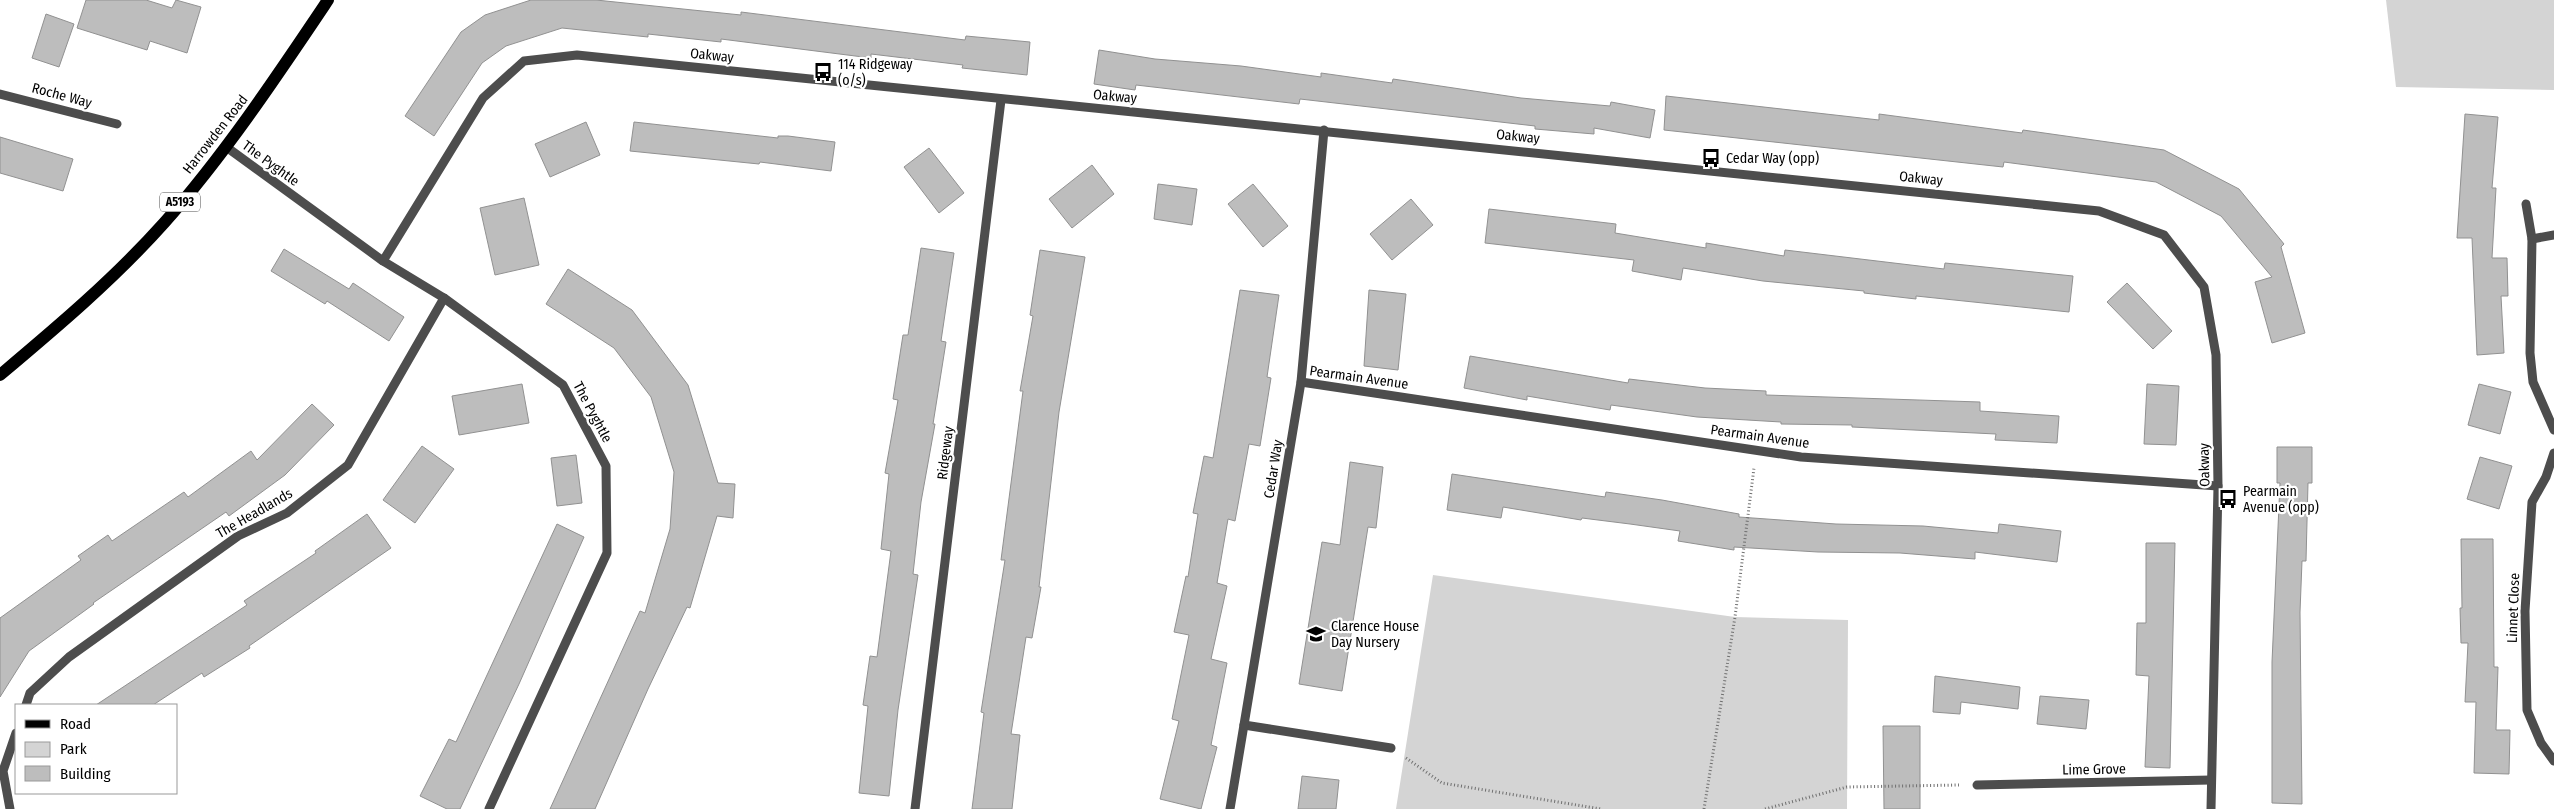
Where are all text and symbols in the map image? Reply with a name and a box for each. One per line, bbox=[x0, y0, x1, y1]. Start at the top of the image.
street label: Oakway bbox=[689, 45, 735, 66]
place label: 114 Ridgeway (o/s) bbox=[838, 56, 913, 89]
bus stop icon: 114 Ridgeway (o/s) bbox=[812, 61, 834, 83]
street label: Roche Way bbox=[30, 79, 94, 112]
street label: Oakway bbox=[1092, 86, 1138, 107]
street label: Harrowden Road bbox=[179, 91, 251, 177]
street label: Oakway bbox=[1495, 126, 1541, 147]
street label: The Pyghtle bbox=[239, 137, 303, 190]
bus stop icon: Cedar Way (opp) bbox=[1700, 147, 1722, 169]
place label: Cedar Way (opp) bbox=[1726, 150, 1819, 167]
street label: Oakway bbox=[1898, 168, 1944, 189]
road number: A5193 bbox=[160, 192, 200, 212]
street label: Pearmain Avenue bbox=[1309, 362, 1409, 393]
street label: The Pyghtle bbox=[569, 379, 616, 446]
street label: Pearmain Avenue bbox=[1710, 421, 1810, 452]
street label: Ridgeway bbox=[934, 425, 957, 481]
street label: Cedar Way bbox=[1260, 438, 1287, 500]
street label: Oakway bbox=[2196, 442, 2213, 487]
place label: Pearmain Avenue (opp) bbox=[2243, 483, 2319, 516]
street label: The Headlands bbox=[213, 485, 295, 542]
bus stop icon: Pearmain Avenue (opp) bbox=[2217, 488, 2239, 510]
street label: Linnet Close bbox=[2504, 573, 2523, 643]
place label: Clarence House Day Nursery bbox=[1331, 618, 1419, 651]
school or university icon: Clarence House Day Nursery bbox=[1305, 623, 1327, 645]
legend bbox=[15, 704, 178, 794]
text: Road bbox=[60, 715, 91, 733]
text: Park bbox=[60, 740, 87, 758]
street label: Lime Grove bbox=[2062, 760, 2126, 779]
text: Building bbox=[60, 765, 111, 783]

